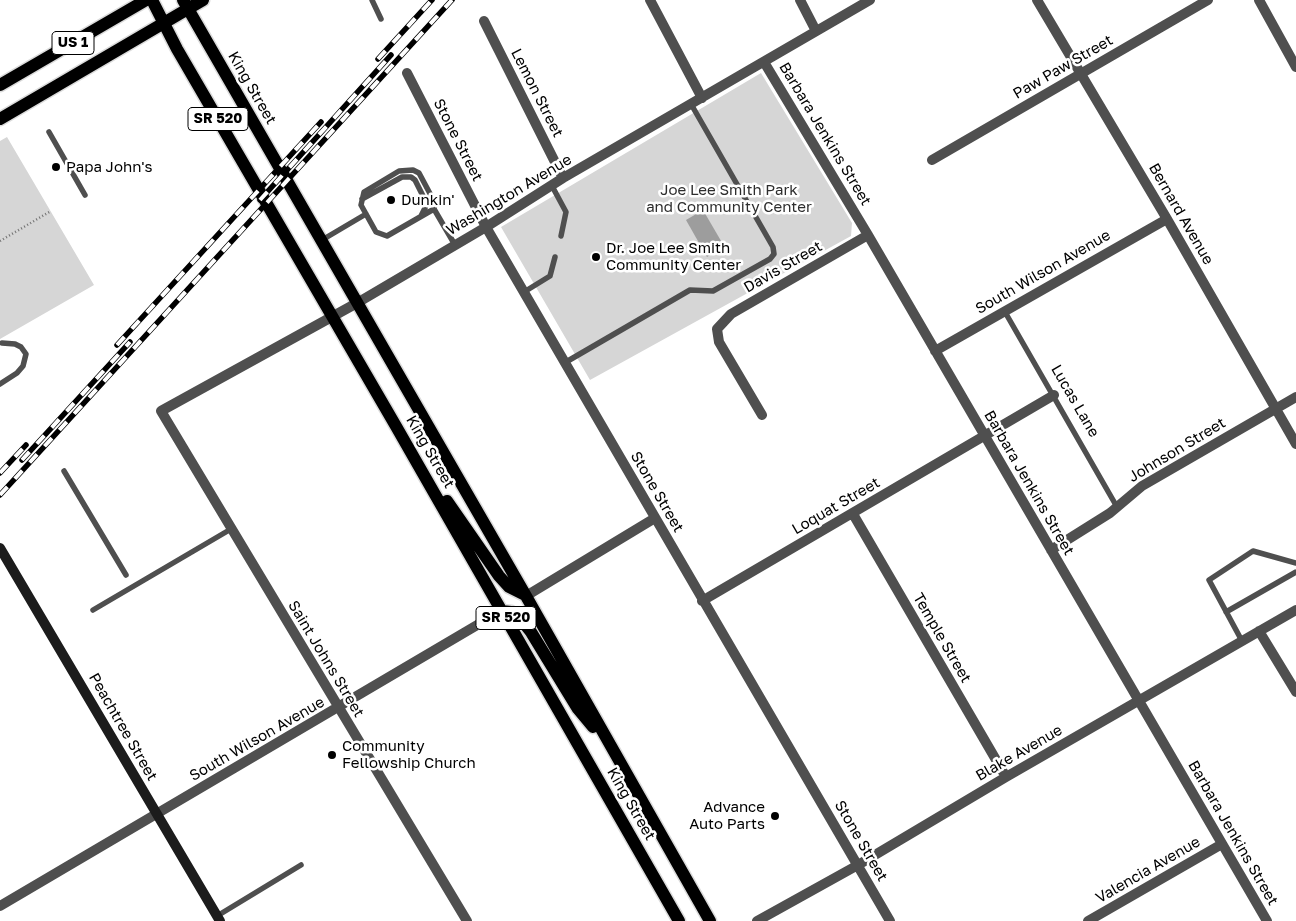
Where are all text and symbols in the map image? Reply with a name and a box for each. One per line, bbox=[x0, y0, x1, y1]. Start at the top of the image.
street label: Paw Paw Street bbox=[1010, 31, 1116, 103]
road number: US 1 bbox=[52, 32, 94, 54]
street label: Lemon Street bbox=[507, 46, 567, 140]
street label: King Street bbox=[224, 48, 280, 128]
street label: Barbara Jenkins Street bbox=[775, 59, 875, 209]
street label: Stone Street bbox=[429, 96, 487, 184]
road number: SR 520 bbox=[188, 108, 248, 130]
street label: Washington Avenue bbox=[443, 151, 575, 239]
place label: Papa John's bbox=[66, 158, 152, 176]
street label: Bernard Avenue bbox=[1145, 160, 1217, 268]
marker: Papa John's bbox=[50, 161, 62, 173]
park label: Joe Lee Smith Park and Community Center bbox=[646, 181, 812, 216]
place label: Dunkin' bbox=[401, 191, 455, 209]
marker: Dunkin' bbox=[385, 194, 397, 206]
street label: South Wilson Avenue bbox=[972, 226, 1114, 318]
street label: Davis Street bbox=[741, 237, 825, 297]
place label: Dr. Joe Lee Smith Community Center bbox=[606, 239, 741, 274]
marker: Dr. Joe Lee Smith Community Center bbox=[590, 251, 602, 263]
street label: Lucas Lane bbox=[1047, 362, 1103, 440]
street label: Barbara Jenkins Street bbox=[980, 407, 1078, 559]
street label: King Street bbox=[402, 412, 458, 492]
street label: Johnson Street bbox=[1125, 414, 1229, 486]
street label: Stone Street bbox=[627, 448, 687, 536]
street label: Loquat Street bbox=[789, 474, 883, 538]
street label: Temple Street bbox=[909, 590, 975, 686]
street label: Saint Johns Street bbox=[284, 597, 368, 721]
road number: SR 520 bbox=[476, 606, 536, 630]
street label: Peachtree Street bbox=[85, 670, 161, 784]
street label: South Wilson Avenue bbox=[186, 693, 328, 785]
street label: Blake Avenue bbox=[973, 721, 1065, 785]
place label: Community Fellowship Church bbox=[342, 737, 476, 772]
marker: Community Fellowship Church bbox=[326, 749, 338, 761]
street label: Barbara Jenkins Street bbox=[1184, 757, 1282, 909]
street label: King Street bbox=[603, 764, 659, 844]
street label: Stone Street bbox=[831, 797, 891, 885]
place label: Advance Auto Parts bbox=[689, 798, 765, 833]
marker: Advance Auto Parts bbox=[769, 810, 781, 822]
street label: Valencia Avenue bbox=[1093, 833, 1203, 907]

